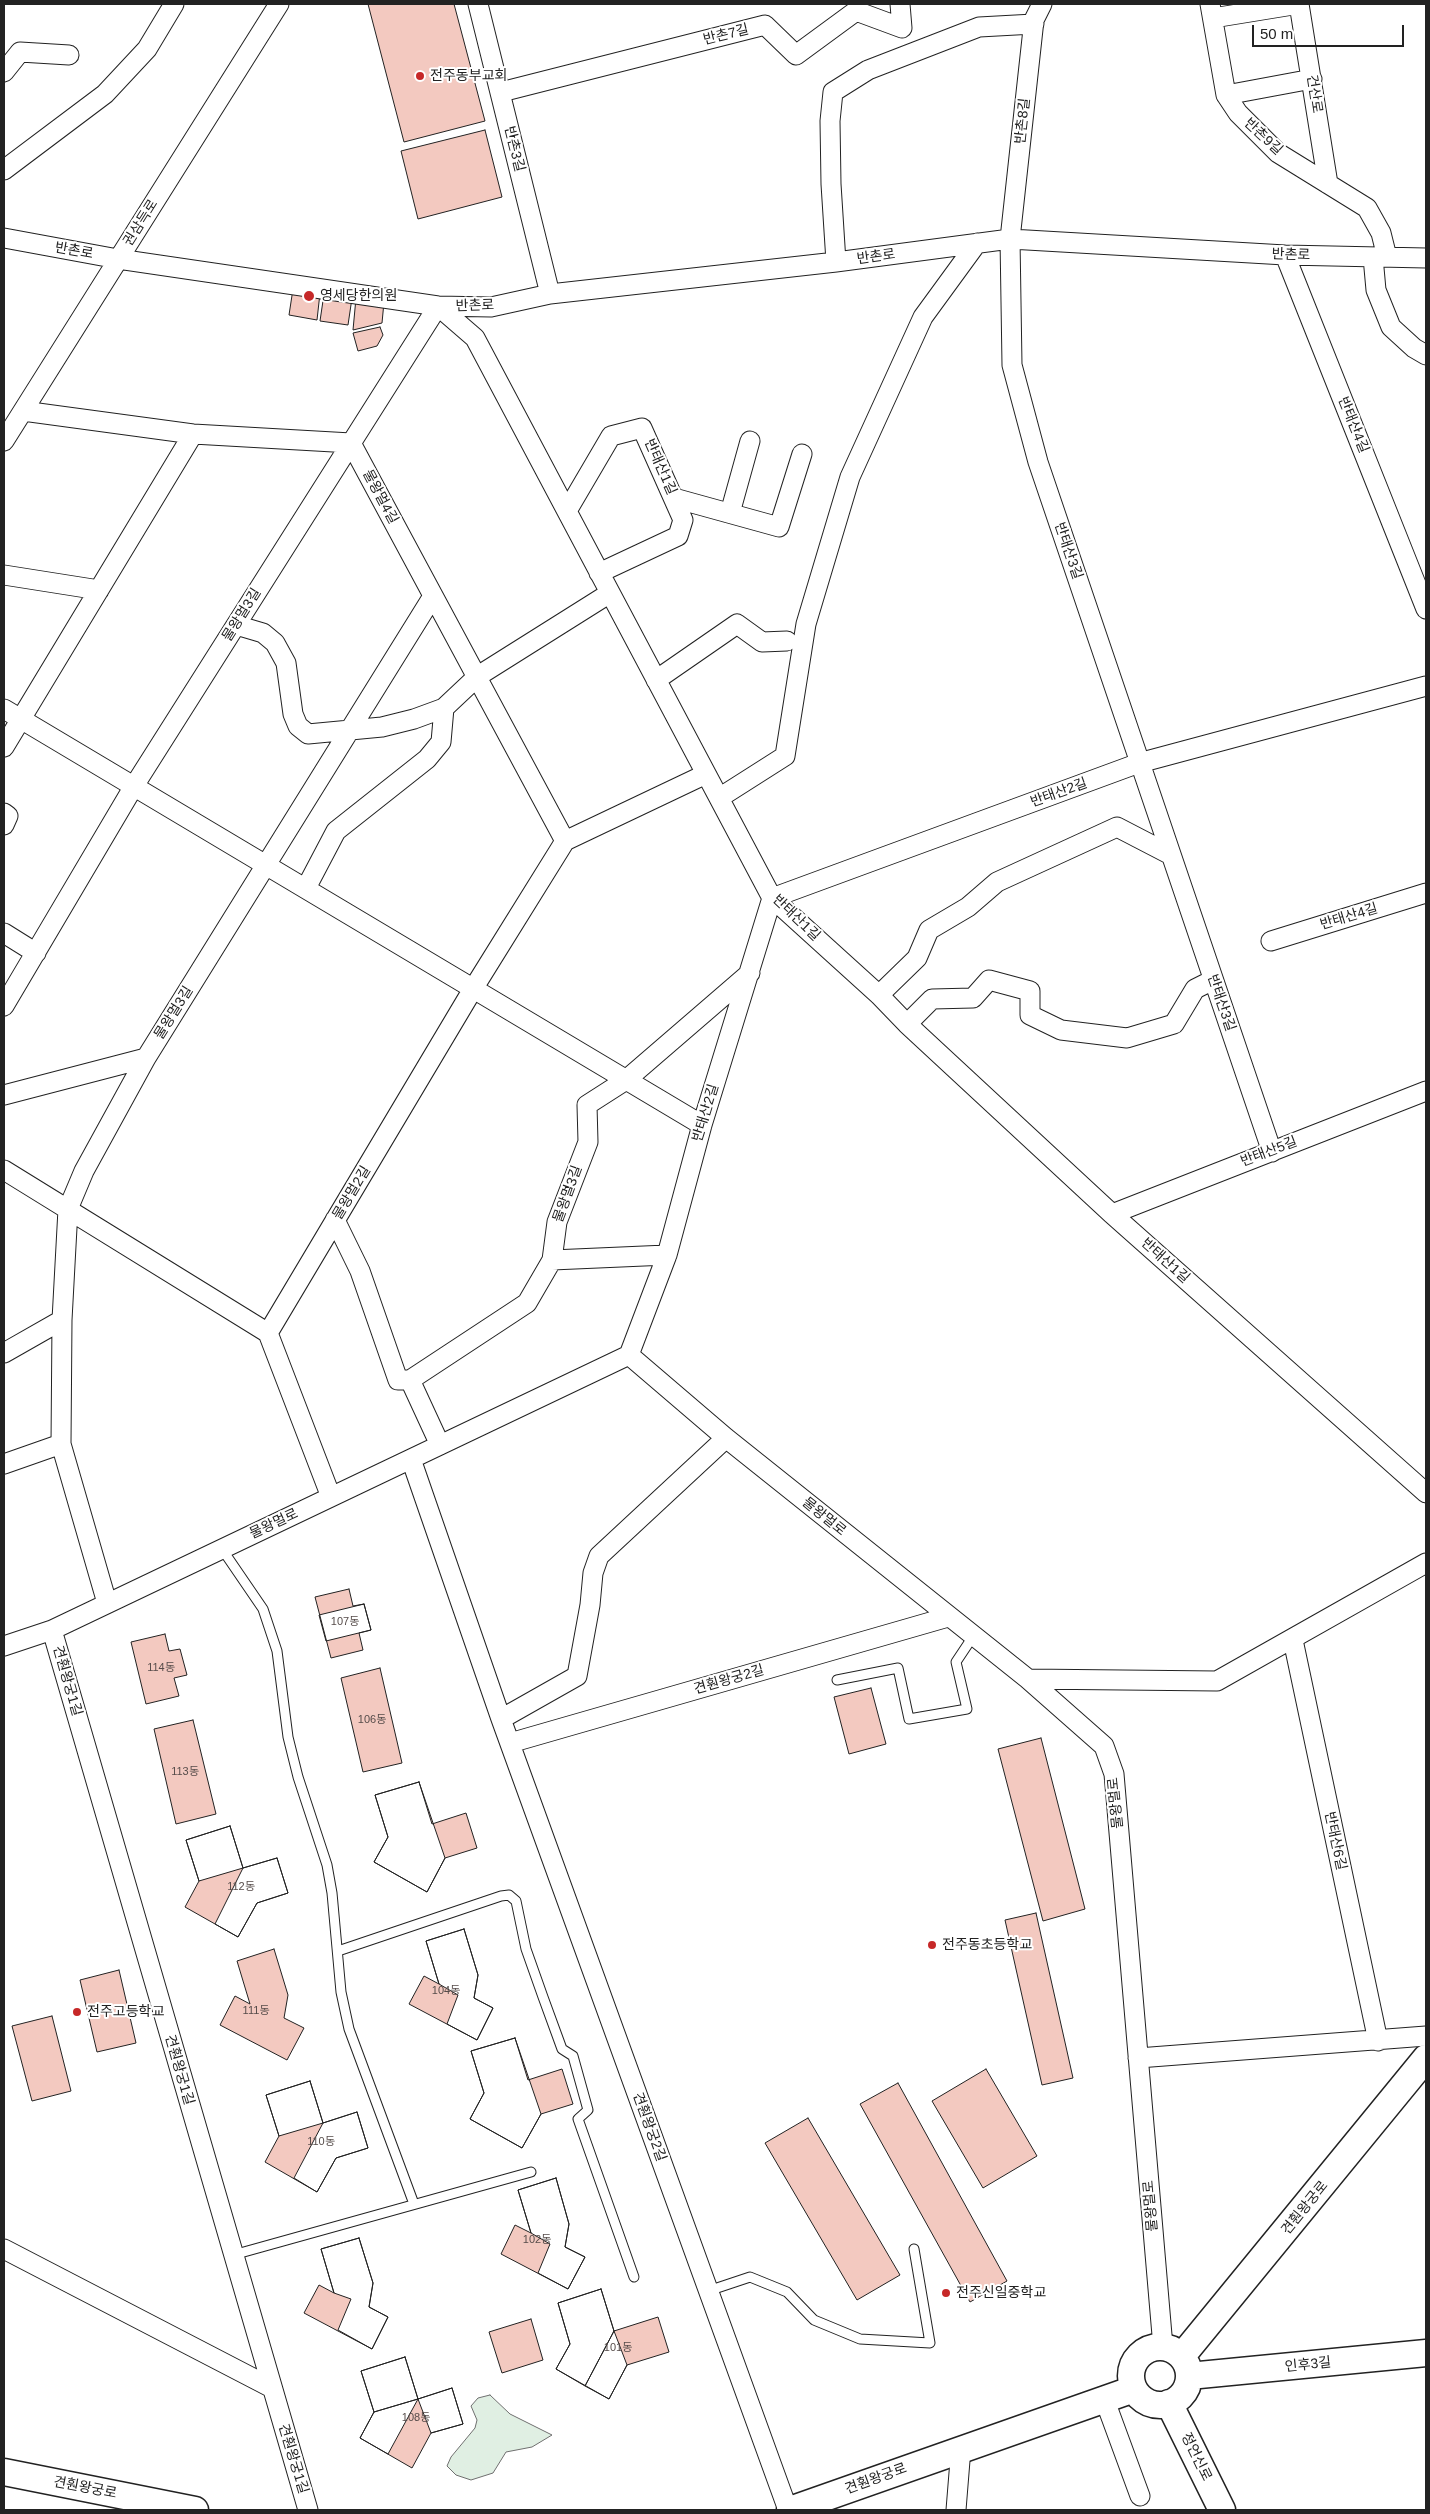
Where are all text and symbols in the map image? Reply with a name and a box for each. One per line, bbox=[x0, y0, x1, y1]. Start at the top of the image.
scale bar bbox=[1255, 15, 1408, 47]
street label: 반촌7길 bbox=[701, 21, 751, 49]
text: 50 m bbox=[1260, 25, 1293, 42]
place label: 전주동부교회 bbox=[430, 68, 507, 84]
marker: 전주동부교회 bbox=[414, 70, 426, 82]
street label: 건산로 bbox=[1303, 74, 1325, 114]
street label: 반촌8길 bbox=[1012, 97, 1034, 145]
street label: 반촌9길 bbox=[1240, 115, 1286, 159]
street label: 반촌3길 bbox=[500, 124, 528, 174]
street label: 권삼득로 bbox=[120, 197, 162, 249]
street label: 반촌로 bbox=[54, 239, 94, 263]
street label: 반촌로 bbox=[856, 246, 896, 268]
street label: 반촌로 bbox=[1271, 246, 1311, 264]
place label: 영세당한의원 bbox=[320, 288, 397, 304]
marker: 영세당한의원 bbox=[302, 289, 316, 303]
street label: 반촌로 bbox=[455, 297, 495, 315]
street label: 반태산4길 bbox=[1334, 394, 1372, 456]
street label: 반태산1길 bbox=[640, 436, 680, 498]
street label: 물왕멀4길 bbox=[359, 467, 401, 527]
street label: 반태산3길 bbox=[1050, 520, 1086, 582]
street label: 물왕멀3길 bbox=[219, 585, 265, 645]
street label: 반태산2길 bbox=[1028, 775, 1090, 811]
street label: 반태산1길 bbox=[769, 891, 823, 945]
street label: 반태산4길 bbox=[1318, 900, 1380, 934]
street label: 반태산3길 bbox=[1203, 972, 1239, 1034]
street label: 물왕멀3길 bbox=[151, 983, 197, 1043]
street label: 반태산2길 bbox=[689, 1082, 723, 1144]
street label: 반태산5길 bbox=[1238, 1134, 1300, 1170]
street label: 물왕멀2길 bbox=[330, 1163, 374, 1223]
street label: 물왕멀3길 bbox=[550, 1163, 586, 1225]
street label: 반태산1길 bbox=[1137, 1235, 1193, 1287]
street label: 물왕멀로 bbox=[799, 1494, 849, 1540]
street label: 물왕멀로 bbox=[247, 1506, 301, 1542]
house number: 107동 bbox=[331, 1615, 359, 1629]
street label: 견훤왕궁1길 bbox=[49, 1644, 85, 1718]
house number: 114동 bbox=[147, 1661, 175, 1675]
street label: 견훤왕궁2길 bbox=[692, 1662, 766, 1698]
house number: 106동 bbox=[358, 1713, 386, 1727]
house number: 113동 bbox=[171, 1765, 199, 1779]
street label: 물왕멀로 bbox=[1105, 1777, 1127, 1829]
street label: 반태산6길 bbox=[1321, 1810, 1349, 1872]
house number: 112동 bbox=[227, 1880, 255, 1894]
place label: 전주동초등학교 bbox=[942, 1937, 1032, 1953]
marker: 전주동초등학교 bbox=[926, 1939, 938, 1951]
house number: 104동 bbox=[432, 1984, 460, 1998]
place label: 전주고등학교 bbox=[87, 2004, 164, 2020]
house number: 111동 bbox=[243, 2004, 269, 2018]
marker: 전주고등학교 bbox=[71, 2006, 83, 2018]
street label: 견훤왕궁1길 bbox=[161, 2033, 197, 2107]
street label: 견훤왕궁2길 bbox=[629, 2090, 669, 2164]
house number: 110동 bbox=[307, 2135, 335, 2149]
street label: 견훤왕궁로 bbox=[1278, 2178, 1332, 2238]
street label: 물왕멀로 bbox=[1140, 2180, 1162, 2232]
house number: 102동 bbox=[523, 2233, 551, 2247]
place label: 전주신일중학교 bbox=[956, 2285, 1046, 2301]
marker: 전주신일중학교 bbox=[940, 2287, 952, 2299]
house number: 101동 bbox=[604, 2341, 632, 2355]
street label: 인후3길 bbox=[1284, 2354, 1332, 2376]
house number: 108동 bbox=[402, 2411, 430, 2425]
street label: 견훤왕궁1길 bbox=[274, 2422, 312, 2496]
street label: 정언신로 bbox=[1177, 2430, 1215, 2484]
street label: 견훤왕궁로 bbox=[843, 2460, 909, 2498]
street label: 견훤왕궁로 bbox=[52, 2474, 118, 2502]

